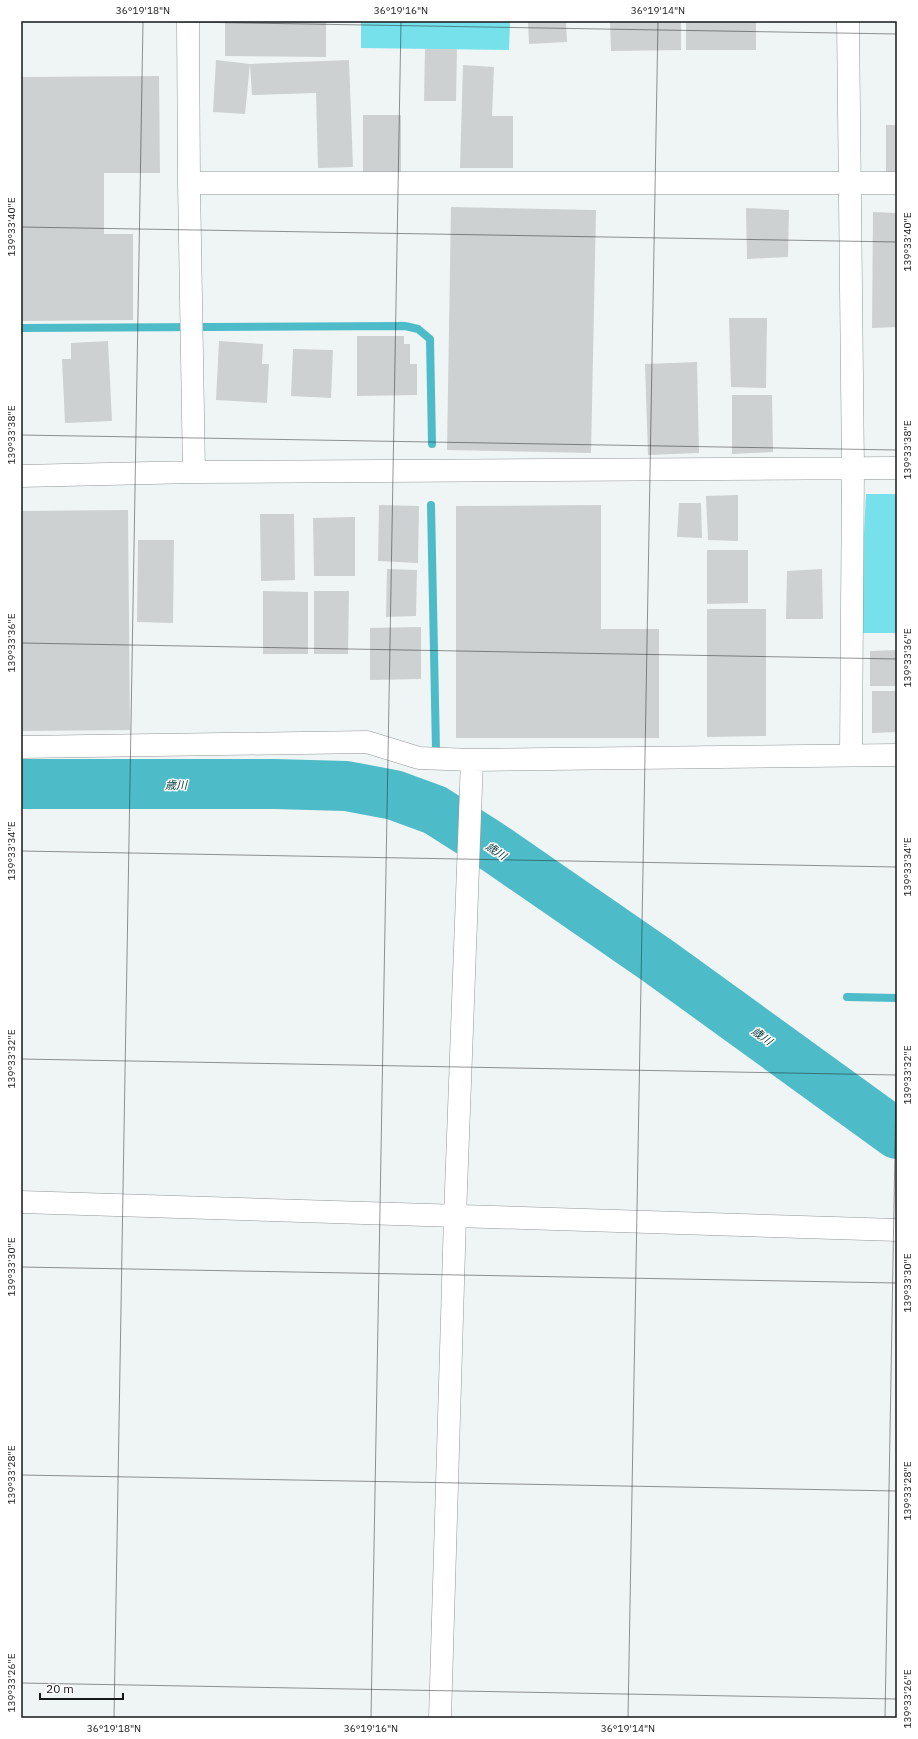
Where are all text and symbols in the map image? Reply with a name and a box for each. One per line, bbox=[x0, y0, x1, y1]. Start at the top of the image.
text: 36°19'18"N bbox=[116, 4, 170, 17]
text: 36°19'16"N bbox=[374, 4, 428, 17]
text: 36°19'14"N bbox=[631, 4, 685, 17]
text: 139°33'40"E bbox=[5, 197, 18, 257]
text: 139°33'40"E bbox=[901, 212, 914, 272]
text: 139°33'38"E bbox=[5, 405, 18, 465]
text: 139°33'38"E bbox=[901, 420, 914, 480]
text: 139°33'36"E bbox=[5, 613, 18, 673]
text: 139°33'36"E bbox=[901, 628, 914, 688]
water label: 歳川 bbox=[165, 778, 188, 792]
text: 139°33'34"E bbox=[5, 821, 18, 881]
text: 139°33'34"E bbox=[901, 837, 914, 897]
water label: 歳川 bbox=[483, 839, 510, 864]
water label: 歳川 bbox=[749, 1024, 776, 1049]
text: 139°33'32"E bbox=[5, 1029, 18, 1089]
text: 139°33'32"E bbox=[901, 1045, 914, 1105]
text: 139°33'30"E bbox=[5, 1237, 18, 1297]
text: 139°33'30"E bbox=[901, 1253, 914, 1313]
text: 139°33'28"E bbox=[5, 1445, 18, 1505]
text: 139°33'28"E bbox=[901, 1461, 914, 1521]
text: 139°33'26"E bbox=[5, 1653, 18, 1713]
text: 139°33'26"E bbox=[901, 1669, 914, 1729]
scale bar bbox=[40, 1675, 123, 1701]
text: 20 m bbox=[46, 1681, 74, 1696]
text: 36°19'18"N bbox=[87, 1722, 141, 1735]
text: 36°19'16"N bbox=[344, 1722, 398, 1735]
text: 36°19'14"N bbox=[601, 1722, 655, 1735]

